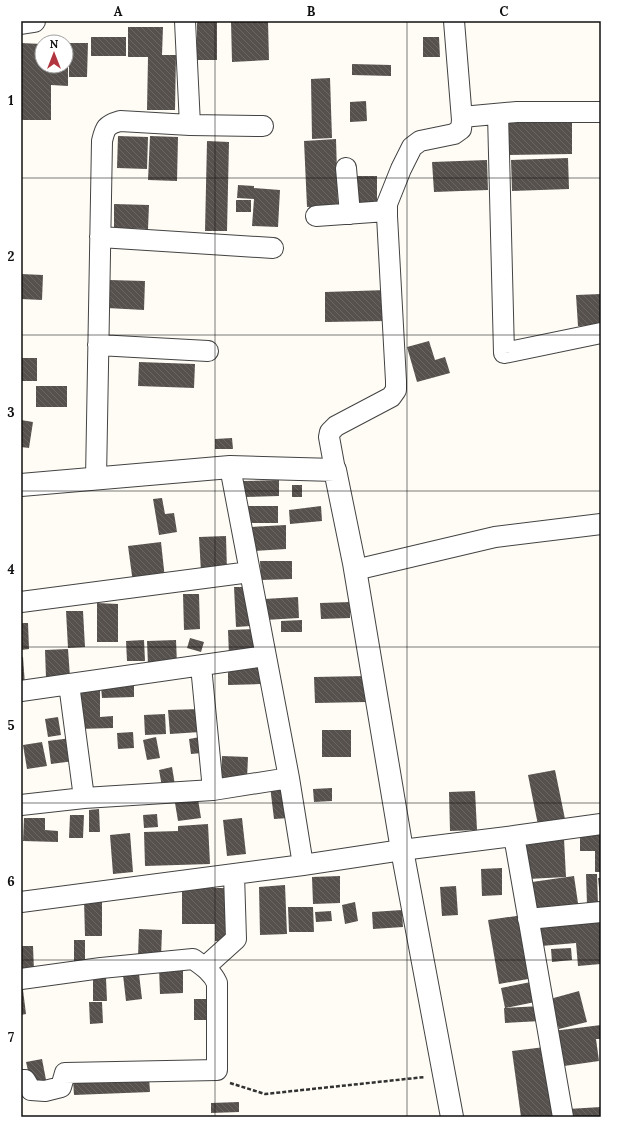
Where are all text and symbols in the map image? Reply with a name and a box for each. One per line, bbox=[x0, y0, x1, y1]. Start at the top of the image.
text: A bbox=[114, 3, 123, 20]
text: B bbox=[307, 3, 316, 20]
text: C bbox=[500, 3, 509, 20]
north arrow bbox=[34, 34, 74, 74]
text: N bbox=[50, 37, 59, 51]
text: 1 bbox=[8, 92, 14, 109]
text: 2 bbox=[8, 248, 15, 265]
text: 3 bbox=[7, 404, 15, 421]
text: 4 bbox=[7, 561, 15, 578]
text: 5 bbox=[7, 717, 15, 734]
text: 6 bbox=[7, 873, 15, 890]
text: 7 bbox=[8, 1029, 14, 1046]

